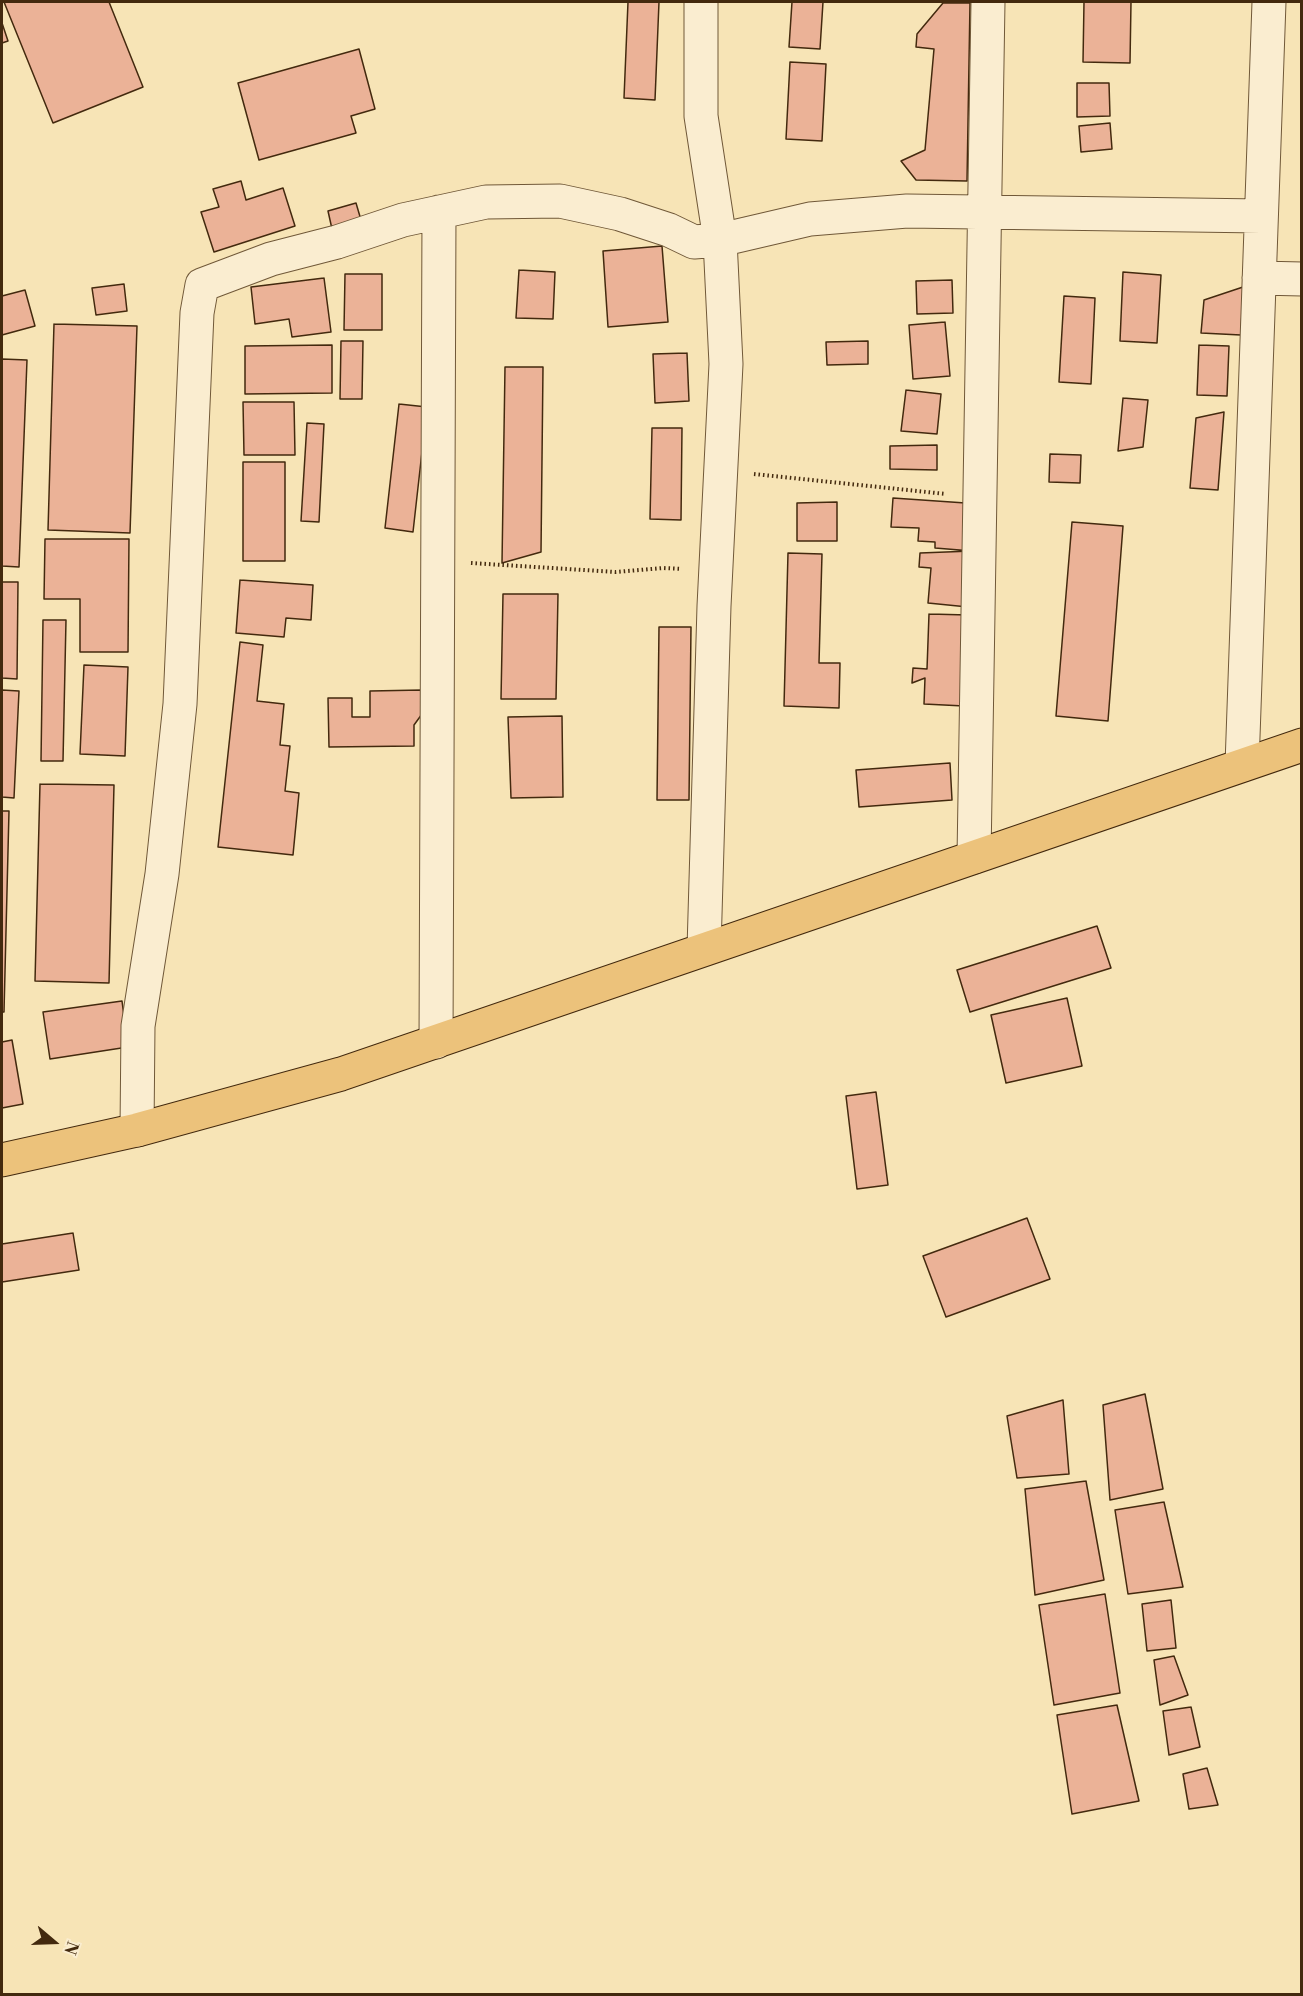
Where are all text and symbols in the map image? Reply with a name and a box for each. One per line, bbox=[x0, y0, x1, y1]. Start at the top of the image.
north arrow bbox=[24, 1912, 84, 1972]
text: N bbox=[60, 1939, 83, 1957]

